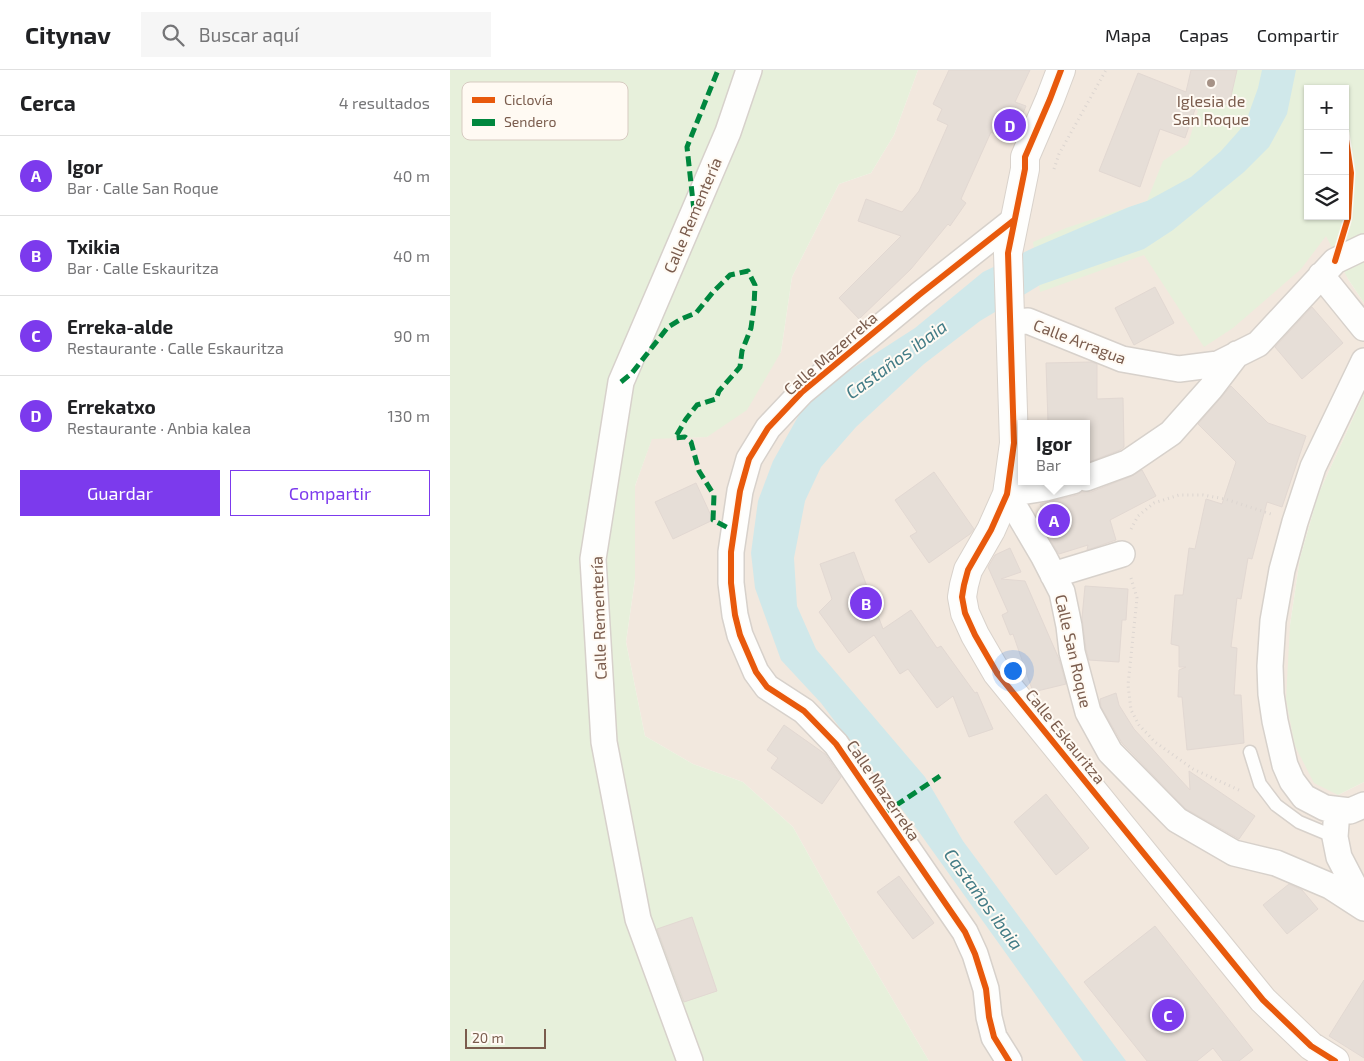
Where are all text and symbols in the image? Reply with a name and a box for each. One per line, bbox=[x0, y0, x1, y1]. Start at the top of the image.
search box bbox=[141, 12, 491, 57]
text: Citynav bbox=[25, 20, 111, 49]
icon: search bbox=[159, 21, 187, 49]
text: Buscar aquí bbox=[199, 23, 299, 46]
text: Mapa bbox=[1105, 24, 1151, 46]
text: Capas bbox=[1179, 24, 1229, 46]
text: Compartir bbox=[1257, 24, 1339, 46]
marker: Iglesia de San Roque bbox=[1205, 77, 1217, 89]
legend bbox=[462, 82, 628, 140]
map controls bbox=[1304, 85, 1349, 220]
button: + bbox=[1304, 85, 1349, 130]
text: Cerca bbox=[20, 90, 76, 115]
text: Ciclovía bbox=[504, 91, 553, 108]
place label: Iglesia de San Roque bbox=[1173, 91, 1249, 128]
text: 4 resultados bbox=[339, 93, 430, 112]
pin: D bbox=[994, 106, 1026, 144]
text: Sendero bbox=[504, 113, 556, 130]
button: − bbox=[1304, 130, 1349, 175]
street label: Calle Rementería bbox=[659, 154, 725, 276]
text: Igor bbox=[67, 155, 103, 178]
text: A bbox=[31, 166, 41, 185]
text: 40 m bbox=[393, 166, 430, 185]
button: layers bbox=[1304, 175, 1349, 220]
text: Bar · Calle San Roque bbox=[67, 178, 219, 197]
text: Txikia bbox=[67, 235, 120, 258]
text: B bbox=[31, 246, 41, 265]
text: 40 m bbox=[393, 246, 430, 265]
text: Bar · Calle Eskauritza bbox=[67, 258, 219, 277]
street label: Calle Mazerreka bbox=[780, 307, 880, 399]
text: Erreka-alde bbox=[67, 315, 173, 338]
water label: Castaños ibaia bbox=[841, 315, 951, 403]
street label: Calle Arragua bbox=[1031, 315, 1129, 367]
text: C bbox=[31, 326, 41, 345]
text: 90 m bbox=[394, 326, 430, 345]
text: Restaurante · Calle Eskauritza bbox=[67, 338, 284, 357]
text: Errekatxo bbox=[67, 395, 156, 418]
text: D bbox=[31, 406, 41, 425]
text: 130 m bbox=[388, 406, 430, 425]
text: Restaurante · Anbia kalea bbox=[67, 418, 251, 437]
popup bbox=[1018, 420, 1090, 485]
text: Igor bbox=[1036, 432, 1072, 455]
text: Bar bbox=[1036, 455, 1061, 474]
button: Guardar bbox=[20, 470, 220, 516]
button: Compartir bbox=[230, 470, 430, 516]
pin: A bbox=[1038, 501, 1070, 539]
street label: Calle Rementería bbox=[586, 556, 610, 680]
pin: B bbox=[850, 584, 882, 622]
street label: Calle San Roque bbox=[1052, 592, 1096, 710]
your location bbox=[1000, 658, 1026, 684]
street label: Calle Eskauritza bbox=[1022, 685, 1110, 787]
street label: Calle Mazerreka bbox=[843, 736, 925, 844]
water label: Castaños ibaia bbox=[940, 844, 1028, 954]
pin: C bbox=[1152, 996, 1184, 1034]
scale bar bbox=[465, 1026, 546, 1049]
text: 20 m bbox=[472, 1029, 504, 1046]

